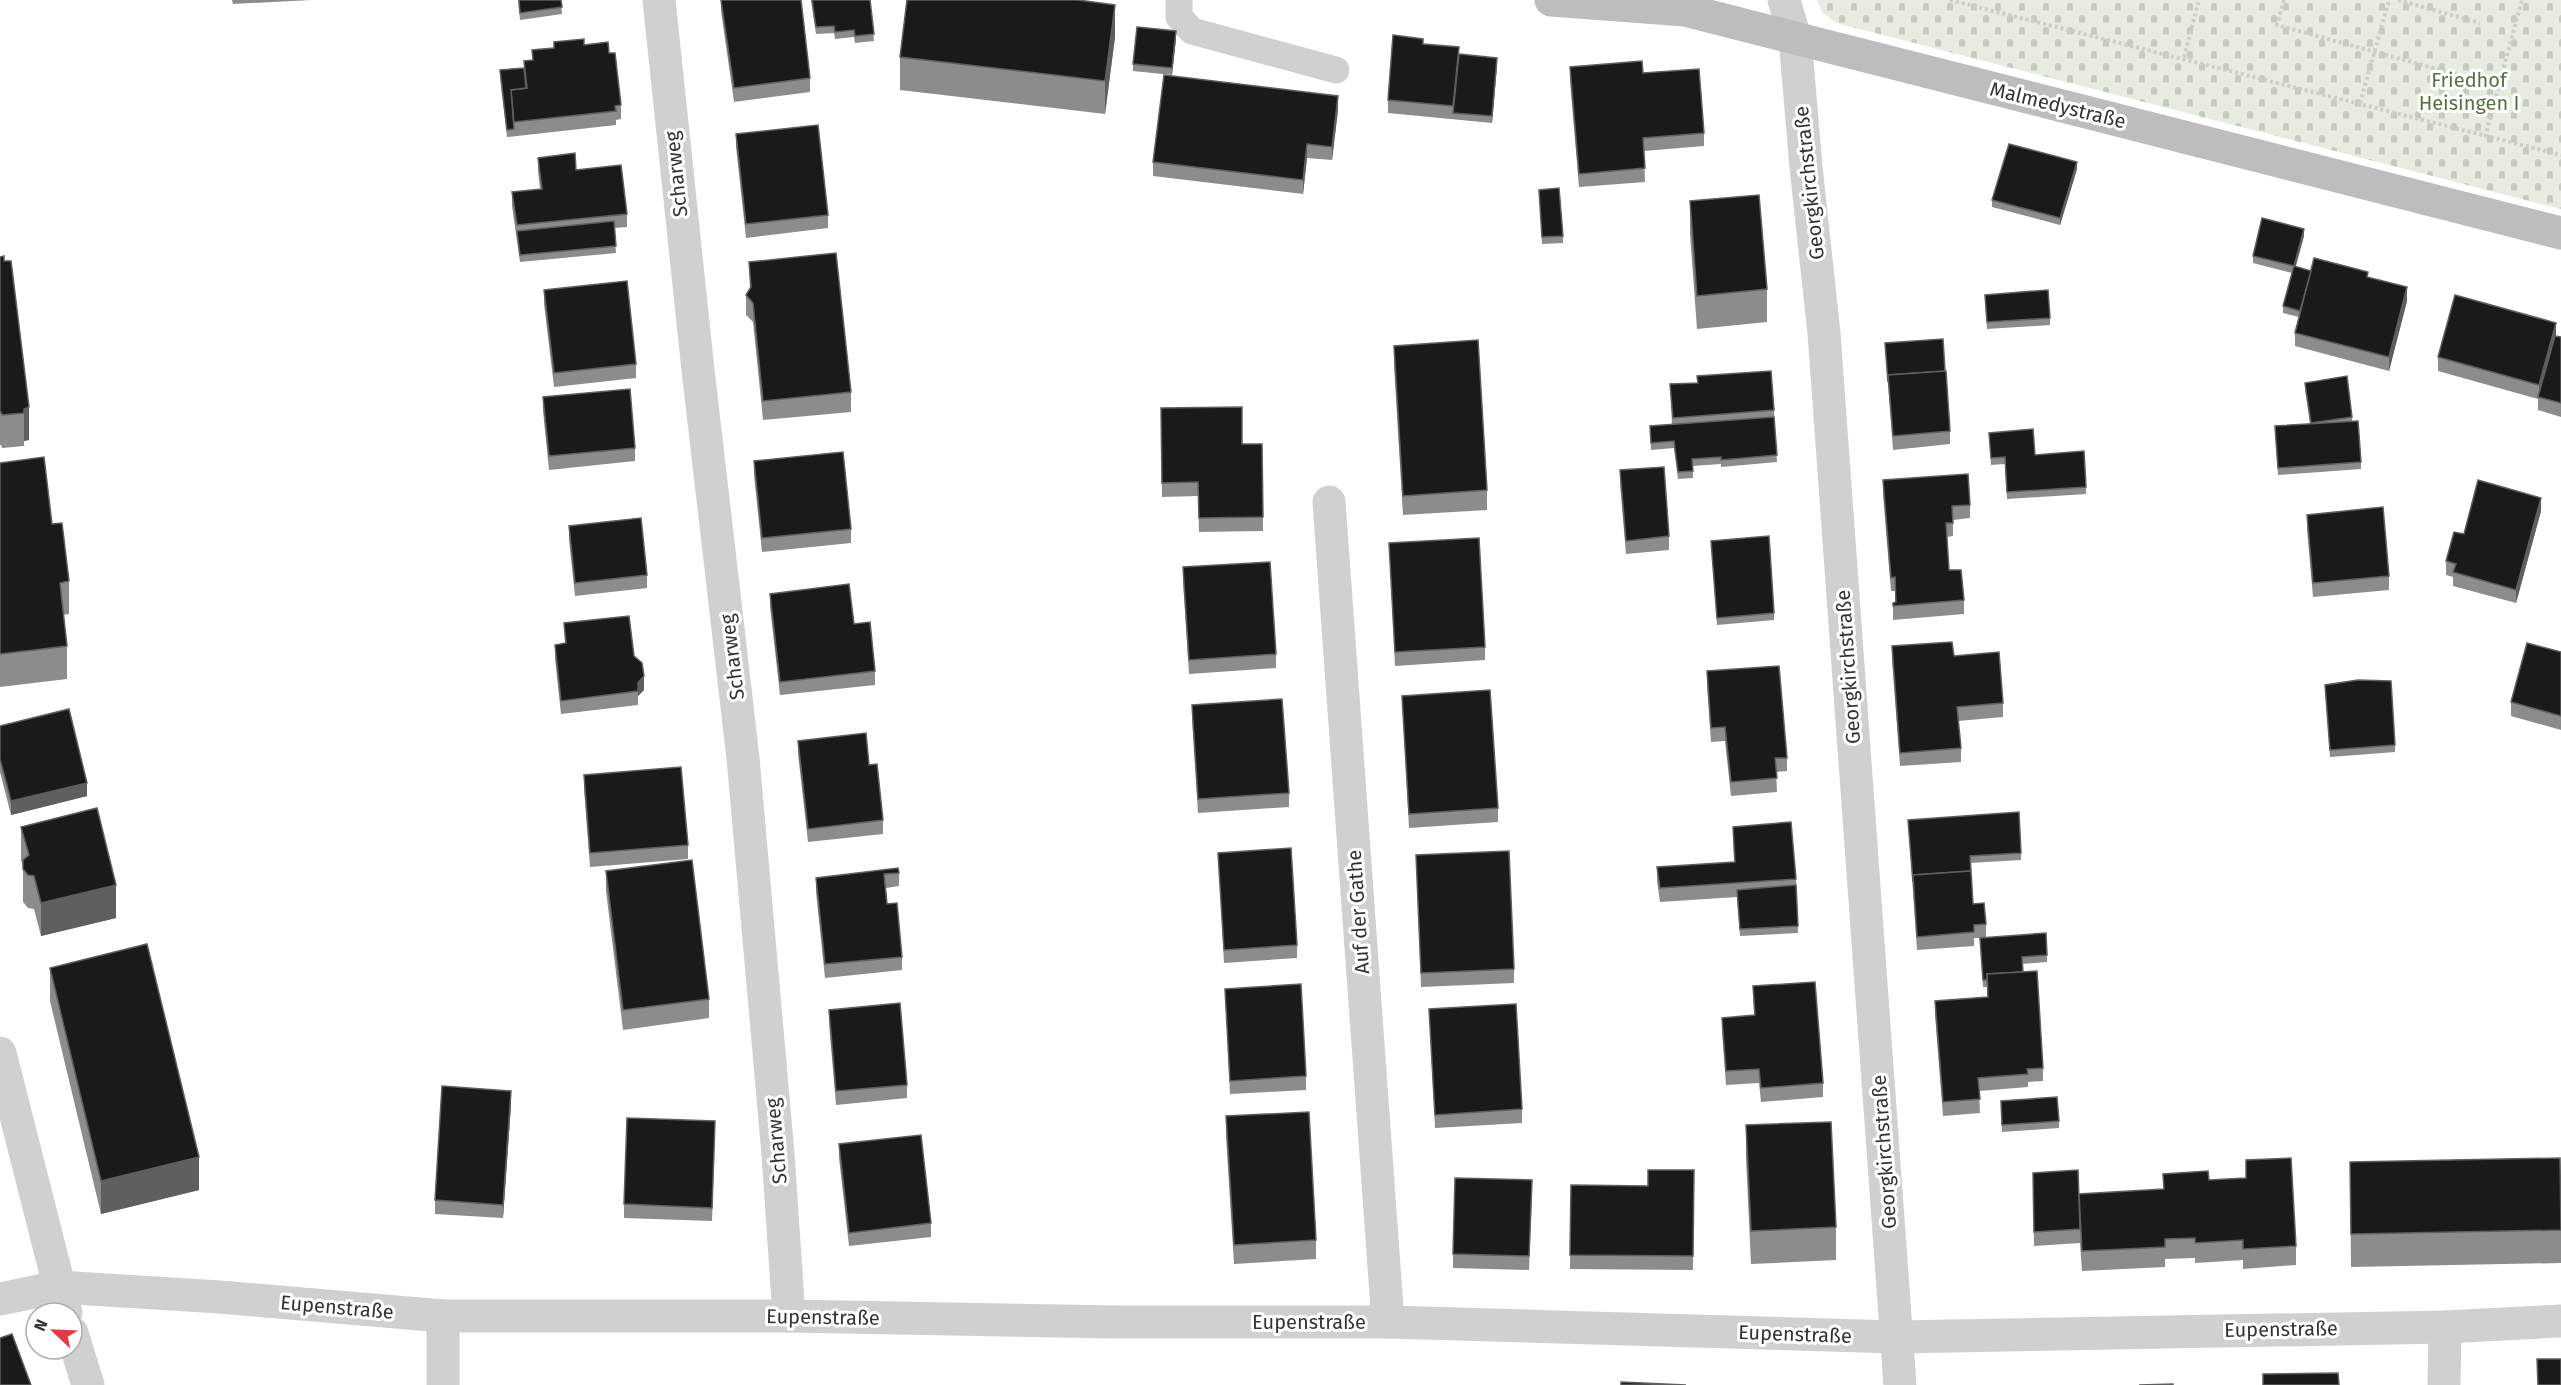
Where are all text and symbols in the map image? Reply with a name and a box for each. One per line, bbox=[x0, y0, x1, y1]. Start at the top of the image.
park label: Friedhof Heisingen I bbox=[2419, 68, 2519, 115]
street label: Malmedystraße bbox=[1988, 77, 2128, 133]
street label: Georgkirchstraße bbox=[1789, 105, 1829, 261]
street label: Scharweg bbox=[659, 129, 692, 218]
street label: Georgkirchstraße bbox=[1831, 589, 1865, 745]
street label: Scharweg bbox=[715, 612, 749, 701]
street label: Auf der Gathe bbox=[1342, 849, 1374, 975]
street label: Georgkirchstraße bbox=[1867, 1074, 1901, 1230]
street label: Scharweg bbox=[760, 1096, 792, 1185]
street label: Eupenstraße bbox=[279, 1290, 395, 1324]
north arrow bbox=[24, 1301, 84, 1361]
street label: Eupenstraße bbox=[766, 1304, 880, 1330]
street label: Eupenstraße bbox=[1252, 1310, 1366, 1334]
street label: Eupenstraße bbox=[2224, 1316, 2338, 1342]
text: N bbox=[30, 1317, 51, 1334]
street label: Eupenstraße bbox=[1738, 1320, 1852, 1348]

